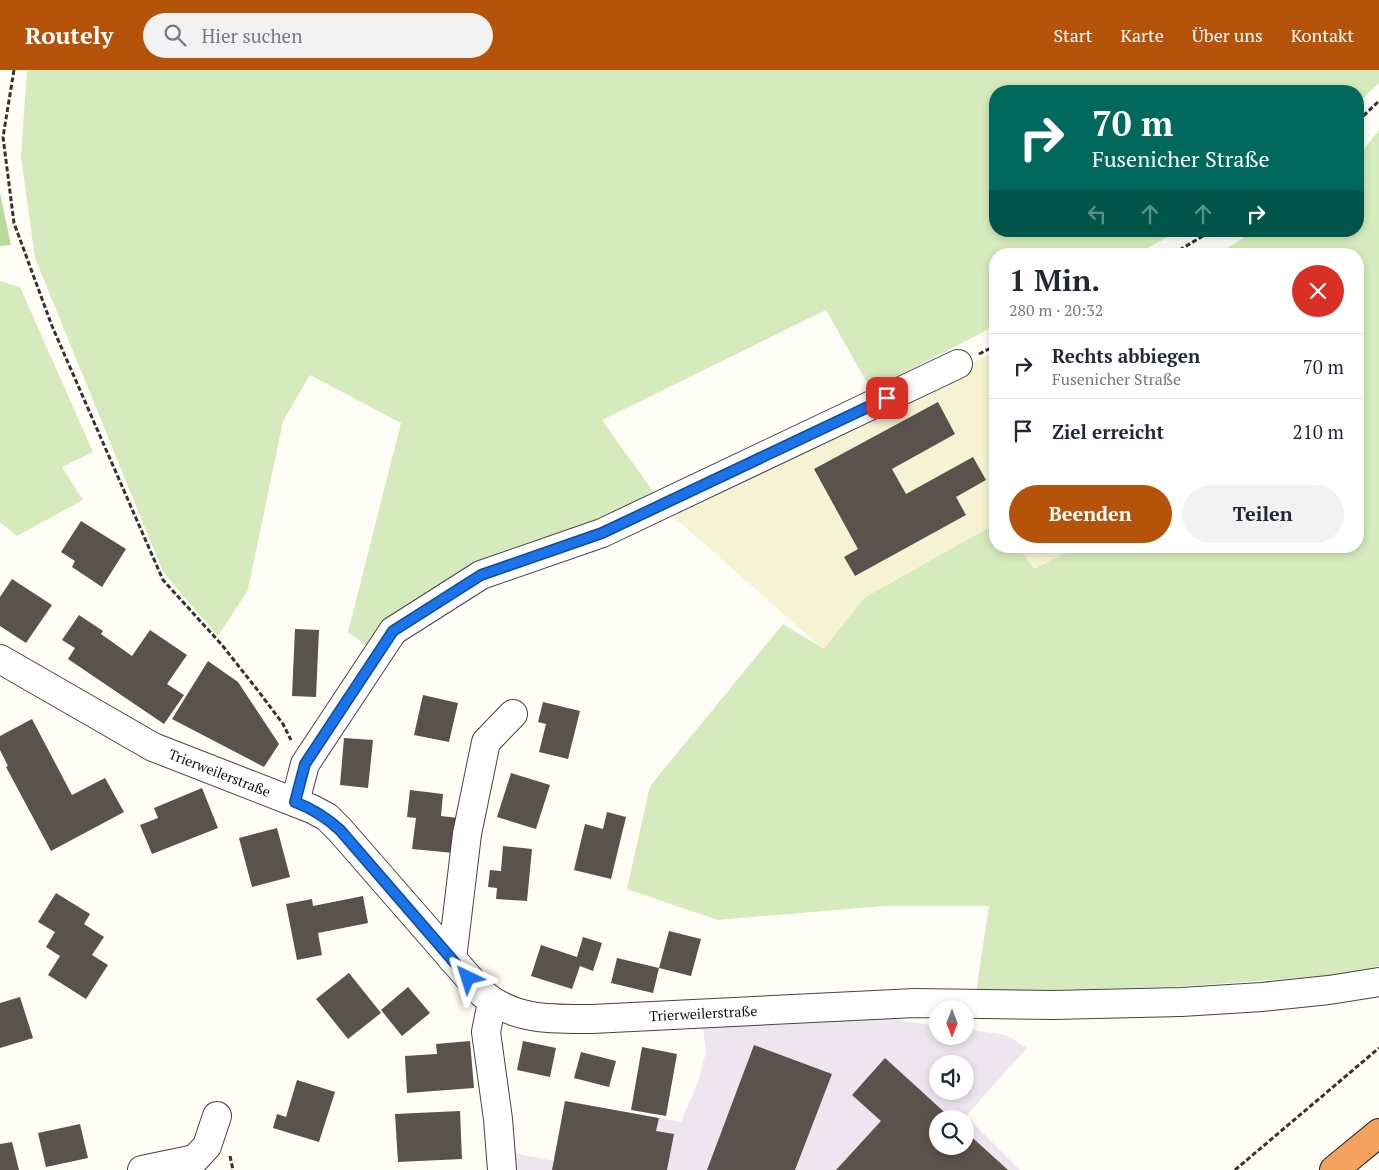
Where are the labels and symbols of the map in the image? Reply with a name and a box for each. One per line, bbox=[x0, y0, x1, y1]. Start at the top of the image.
pin bbox=[866, 377, 908, 419]
street label: Trierweilerstraße bbox=[166, 744, 274, 801]
position arrow bbox=[441, 951, 493, 1003]
north arrow bbox=[929, 1000, 974, 1045]
street label: Trierweilerstraße bbox=[649, 1001, 758, 1025]

